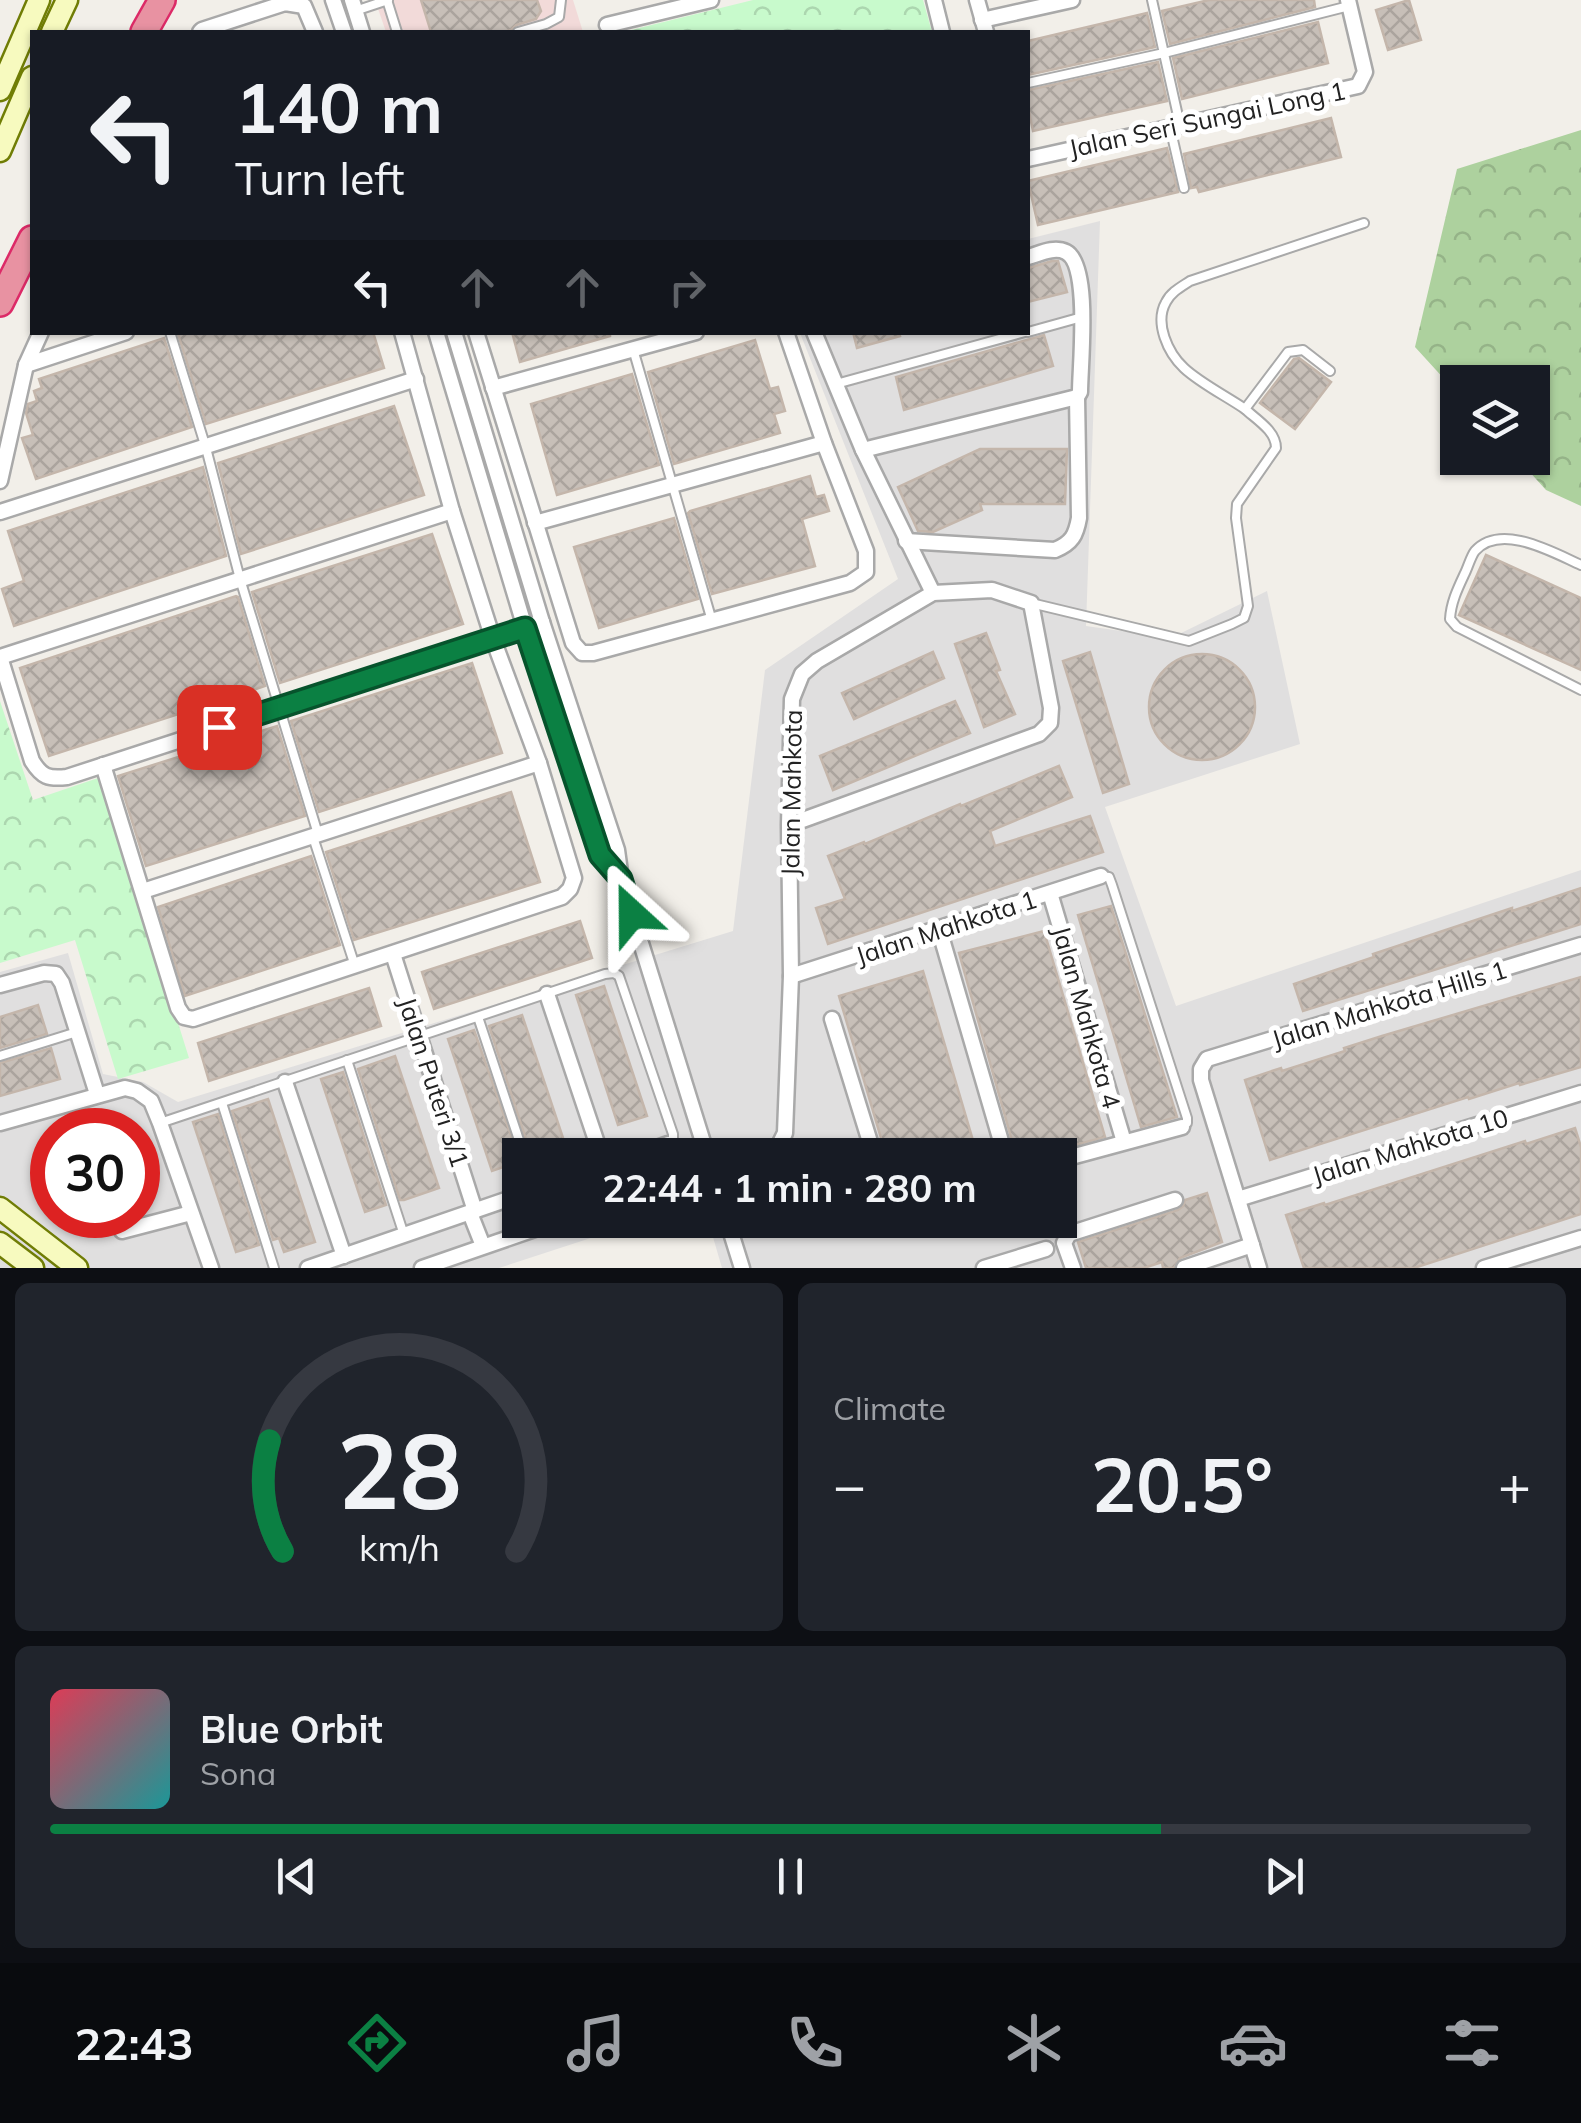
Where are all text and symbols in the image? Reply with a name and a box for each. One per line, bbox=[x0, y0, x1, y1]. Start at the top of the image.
text: 140 m bbox=[235, 63, 443, 151]
icon: left bbox=[70, 70, 200, 200]
street label: Jalan Seri Sungai Long 1 bbox=[1066, 74, 1348, 164]
text: Turn left bbox=[235, 150, 404, 206]
icon: left bbox=[345, 260, 400, 315]
icon: ahead bbox=[450, 260, 505, 315]
icon: ahead bbox=[555, 260, 610, 315]
icon: right bbox=[660, 260, 715, 315]
map controls bbox=[1440, 365, 1550, 475]
button: layers bbox=[1440, 365, 1550, 475]
pin bbox=[177, 685, 262, 770]
icon: arrive bbox=[192, 700, 247, 755]
street label: Jalan Mahkota bbox=[774, 709, 808, 877]
position arrow bbox=[580, 862, 684, 966]
street label: Jalan Mahkota 1 bbox=[852, 883, 1040, 971]
street label: Jalan Mahkota 4 bbox=[1046, 922, 1128, 1112]
street label: Jalan Mahkota Hills 1 bbox=[1268, 953, 1510, 1055]
street label: Jalan Puteri 3/1 bbox=[392, 993, 476, 1171]
street label: Jalan Mahkota 10 bbox=[1308, 1101, 1512, 1191]
speed limit sign: 30 bbox=[30, 1108, 160, 1238]
text: 22:44 · 1 min · 280 m bbox=[602, 1164, 977, 1212]
text: Climate bbox=[833, 1388, 946, 1428]
text: 28 bbox=[337, 1404, 461, 1535]
text: 20.5° bbox=[1091, 1437, 1273, 1531]
text: − bbox=[833, 1450, 866, 1519]
text: + bbox=[1498, 1450, 1531, 1519]
text: km/h bbox=[359, 1525, 439, 1570]
text: Blue Orbit bbox=[200, 1705, 383, 1753]
text: Sona bbox=[200, 1753, 276, 1793]
icon: previous bbox=[269, 1849, 324, 1904]
icon: pause bbox=[763, 1849, 818, 1904]
icon: next bbox=[1257, 1849, 1312, 1904]
icon: directions bbox=[342, 2008, 412, 2078]
icon: music bbox=[561, 2008, 631, 2078]
icon: phone bbox=[780, 2008, 850, 2078]
icon: climate bbox=[999, 2008, 1069, 2078]
icon: car bbox=[1218, 2008, 1288, 2078]
icon: filters bbox=[1437, 2008, 1507, 2078]
text: 22:43 bbox=[74, 2015, 194, 2071]

